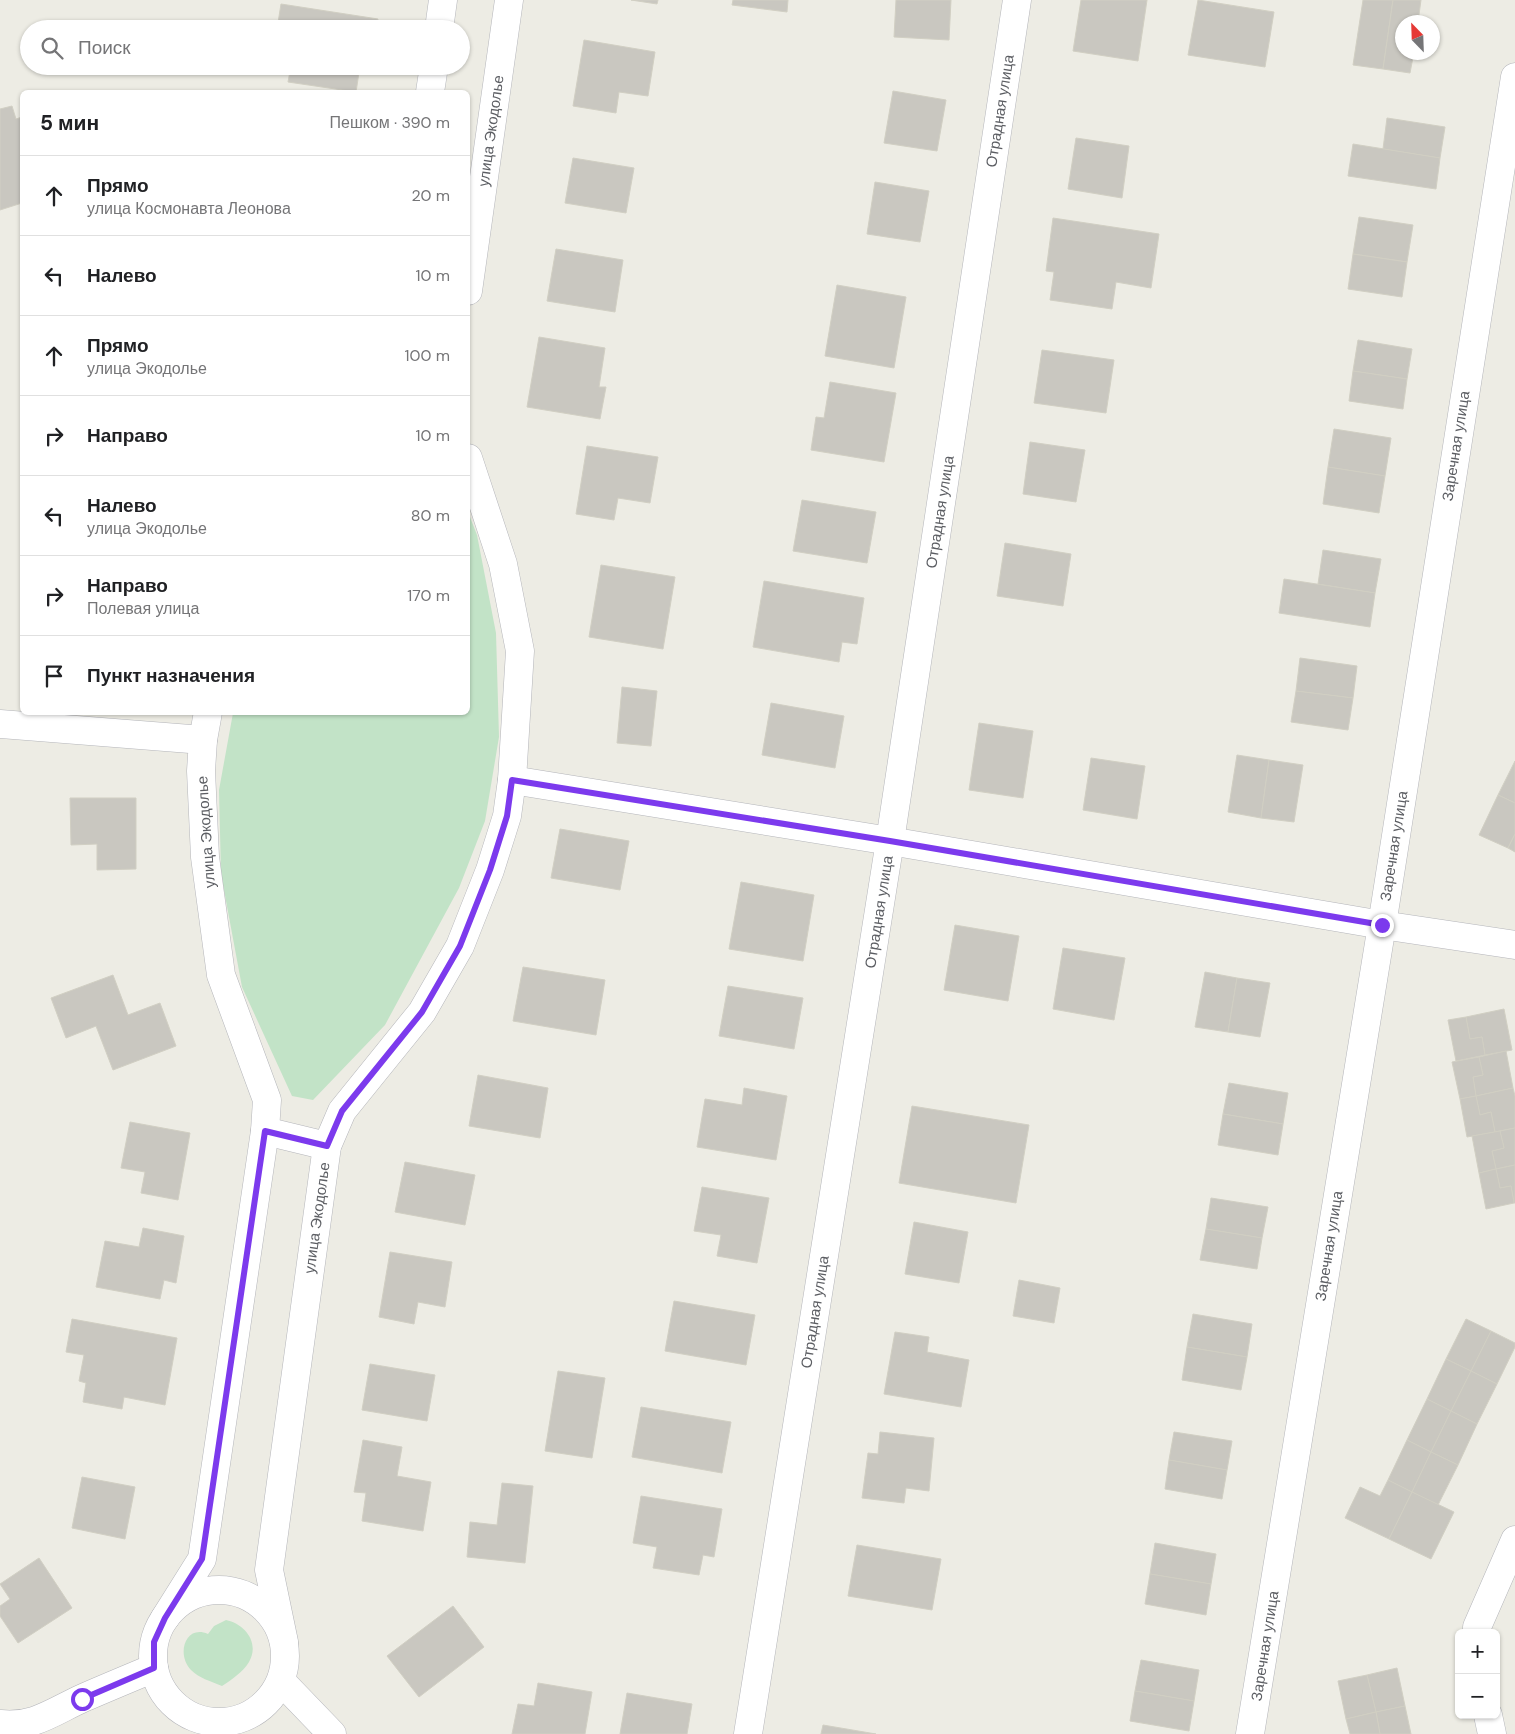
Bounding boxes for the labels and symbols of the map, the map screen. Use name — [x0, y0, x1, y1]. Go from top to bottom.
north arrow — [1395, 15, 1440, 60]
street label: Отрадная улица — [981, 53, 1019, 169]
street label: улица Экодолье — [473, 74, 509, 188]
street label: Заречная улица — [1437, 389, 1475, 503]
street label: Отрадная улица — [921, 454, 959, 570]
street label: улица Экодолье — [192, 775, 220, 889]
street label: Заречная улица — [1375, 789, 1413, 903]
street label: Отрадная улица — [860, 854, 898, 970]
route end — [1371, 914, 1394, 937]
street label: улица Экодолье — [299, 1161, 335, 1275]
street label: Заречная улица — [1310, 1189, 1348, 1303]
street label: Отрадная улица — [796, 1254, 834, 1370]
street label: Заречная улица — [1246, 1589, 1284, 1703]
route start — [71, 1688, 94, 1711]

